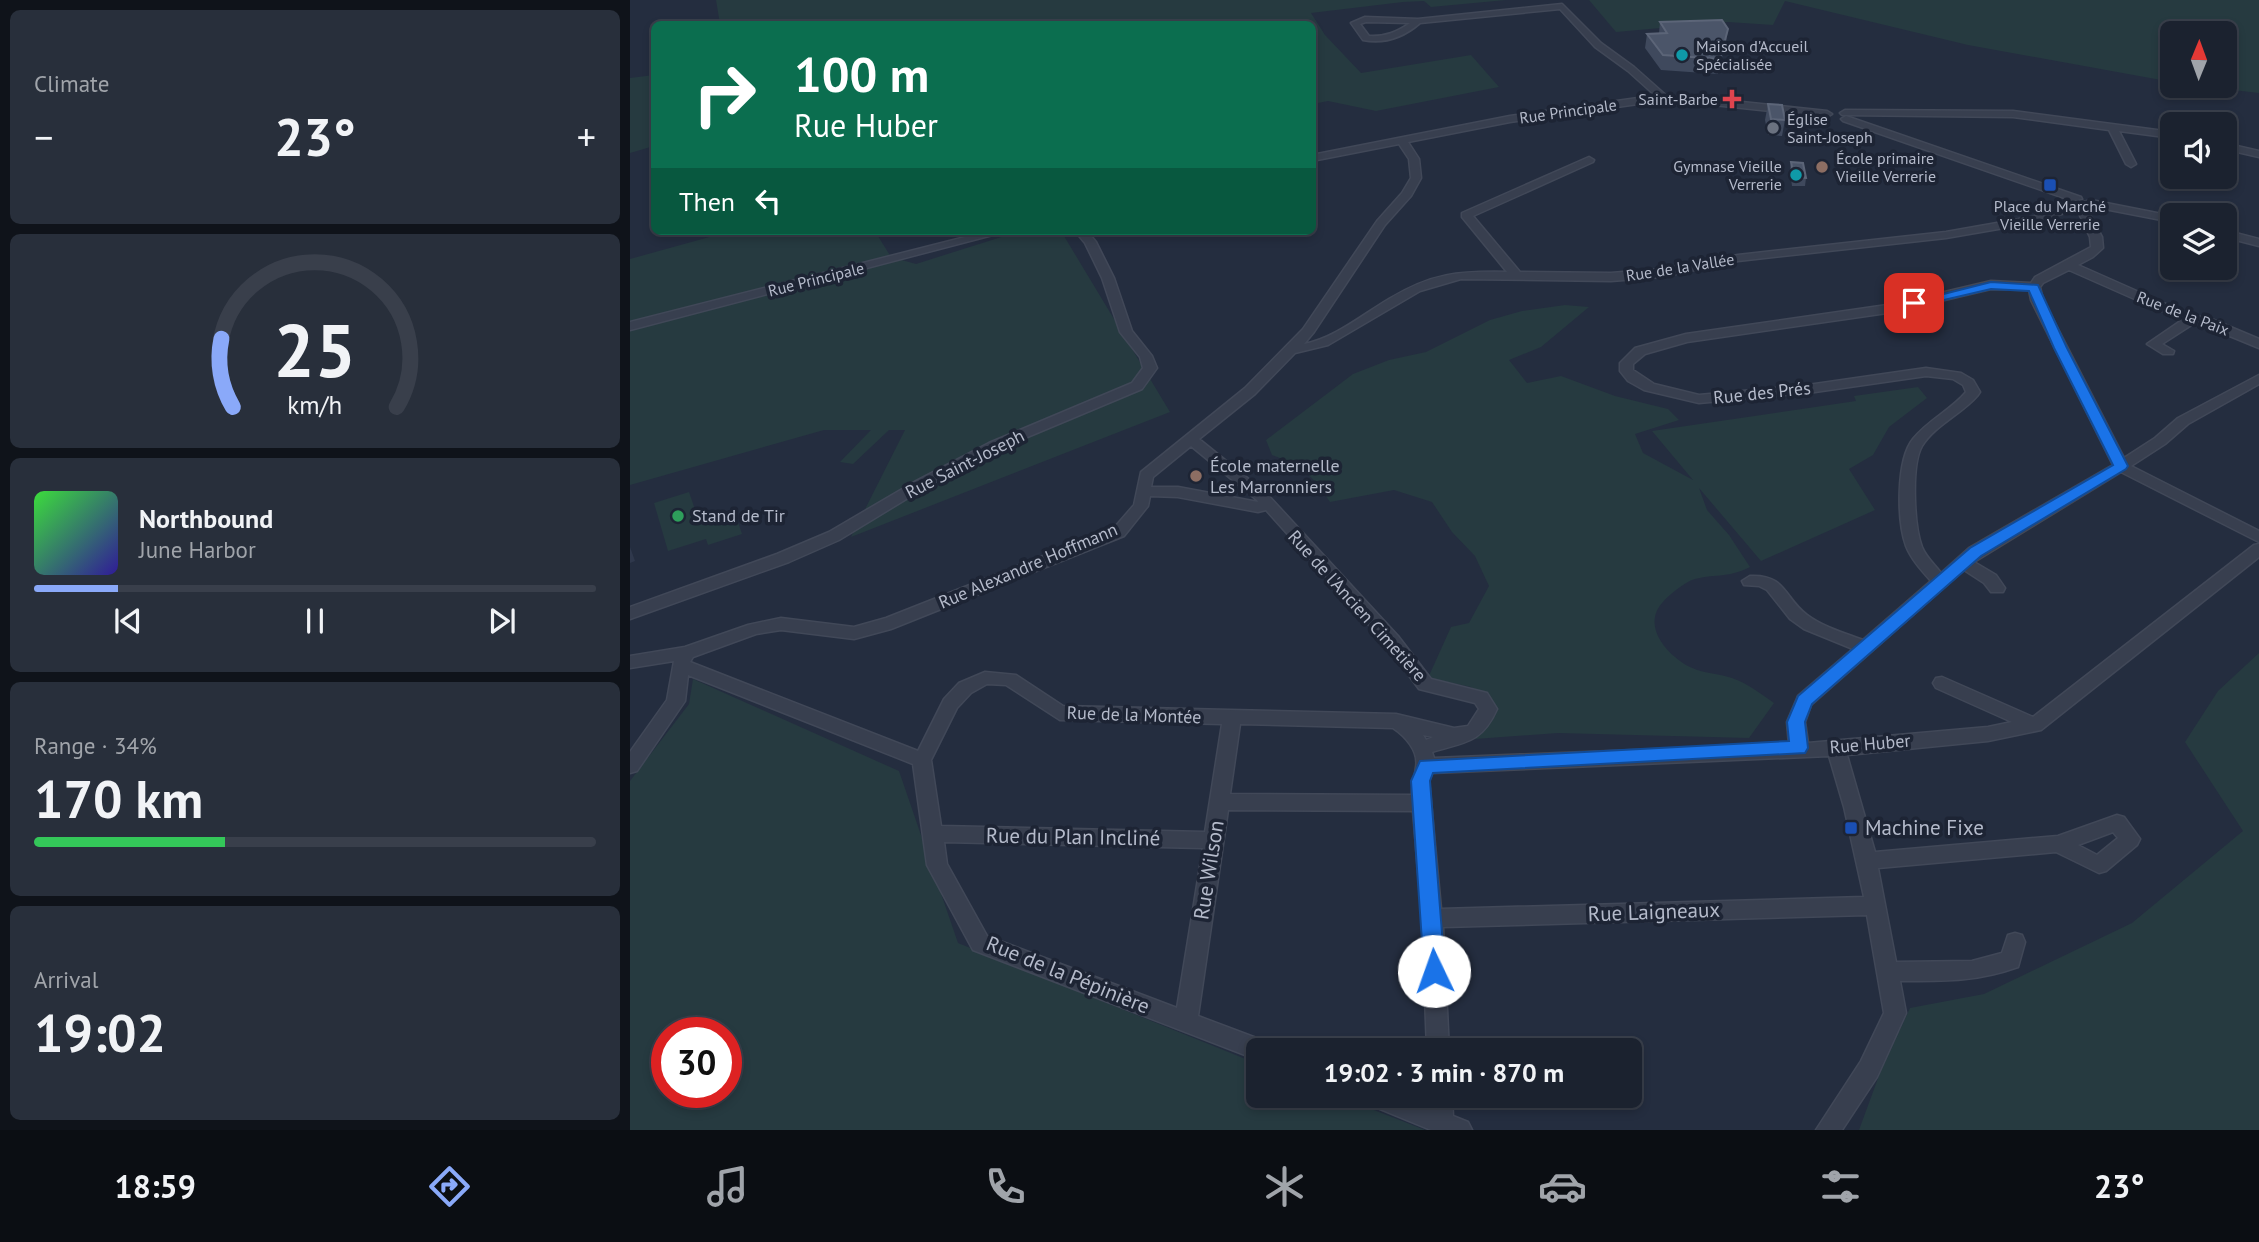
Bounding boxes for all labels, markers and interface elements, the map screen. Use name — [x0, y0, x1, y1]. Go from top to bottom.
north arrow — [2160, 21, 2236, 98]
map controls — [2160, 21, 2237, 280]
place label: Maison d'Accueil Spécialisée — [1696, 36, 1809, 74]
text: 100 m — [794, 42, 929, 106]
marker: Maison d'Accueil Spécialisée — [1674, 47, 1690, 63]
icon: right — [679, 49, 770, 140]
text: Climate — [34, 69, 109, 98]
place label: Saint-Barbe — [1638, 89, 1718, 109]
marker: Saint-Barbe — [1724, 91, 1740, 107]
street label: Rue Principale — [1518, 94, 1618, 128]
text: 23° — [274, 103, 356, 170]
text: Rue Huber — [794, 104, 938, 146]
place label: Église Saint-Joseph — [1787, 109, 1873, 147]
text: − — [34, 112, 53, 161]
text: + — [577, 112, 596, 161]
button: sound — [2160, 112, 2237, 189]
marker: Église Saint-Joseph — [1765, 120, 1781, 136]
place label: École primaire Vieille Verrerie — [1835, 148, 1936, 186]
place label: Gymnase Vieille Verrerie — [1673, 156, 1782, 194]
marker: École primaire Vieille Verrerie — [1814, 159, 1830, 175]
marker: Gymnase Vieille Verrerie — [1788, 167, 1804, 183]
marker: Place du Marché Vieille Verrerie — [2042, 177, 2058, 193]
icon: left — [749, 182, 787, 220]
text: Then — [679, 185, 735, 218]
place label: Place du Marché Vieille Verrerie — [1994, 196, 2106, 234]
button: layers — [2160, 203, 2237, 280]
street label: Rue de la Vallée — [1624, 249, 1736, 285]
street label: Rue Principale — [766, 257, 866, 301]
pin — [1884, 273, 1944, 333]
icon: arrive — [1895, 284, 1933, 322]
street label: Rue de la Paix — [2134, 286, 2232, 340]
text: 25 — [274, 303, 356, 397]
street label: Rue des Prés — [1712, 376, 1812, 409]
text: km/h — [288, 389, 342, 421]
street label: Rue Saint-Joseph — [901, 424, 1028, 503]
place label: École maternelle Les Marronniers — [1210, 454, 1340, 498]
marker: École maternelle Les Marronniers — [1188, 468, 1204, 484]
text: Northbound — [139, 502, 273, 535]
place label: Stand de Tir — [692, 504, 785, 527]
marker: Stand de Tir — [670, 508, 686, 524]
street label: Rue Alexandre Hoffmann — [935, 517, 1121, 614]
street label: Rue de l'Ancien Cimetière — [1283, 525, 1432, 686]
text: June Harbor — [139, 535, 256, 564]
icon: previous — [109, 602, 147, 640]
icon: pause — [296, 602, 334, 640]
icon: next — [483, 602, 521, 640]
street label: Rue de la Montée — [1066, 701, 1202, 728]
street label: Rue Huber — [1829, 729, 1911, 758]
text: Range · 34% — [34, 731, 157, 760]
text: 170 km — [34, 765, 203, 832]
place label: Machine Fixe — [1865, 814, 1984, 841]
street label: Rue Wilson — [1187, 818, 1230, 922]
marker: Machine Fixe — [1843, 820, 1859, 836]
street label: Rue du Plan Incliné — [986, 821, 1160, 852]
street label: Rue Laigneaux — [1587, 896, 1721, 927]
street label: Rue de la Pépinière — [983, 929, 1154, 1020]
position arrow — [1397, 934, 1471, 1008]
text: Arrival — [34, 965, 98, 994]
text: 19:02 — [34, 999, 166, 1066]
speed limit sign: 30 — [651, 1017, 742, 1108]
text: 19:02 · 3 min · 870 m — [1324, 1056, 1564, 1089]
icon: directions — [425, 1162, 474, 1211]
icon: music — [703, 1162, 752, 1211]
icon: phone — [981, 1162, 1030, 1211]
icon: climate — [1260, 1162, 1309, 1211]
icon: car — [1538, 1162, 1587, 1211]
icon: filters — [1816, 1162, 1865, 1211]
text: 18:59 — [115, 1165, 196, 1207]
text: 23° — [2094, 1165, 2144, 1207]

